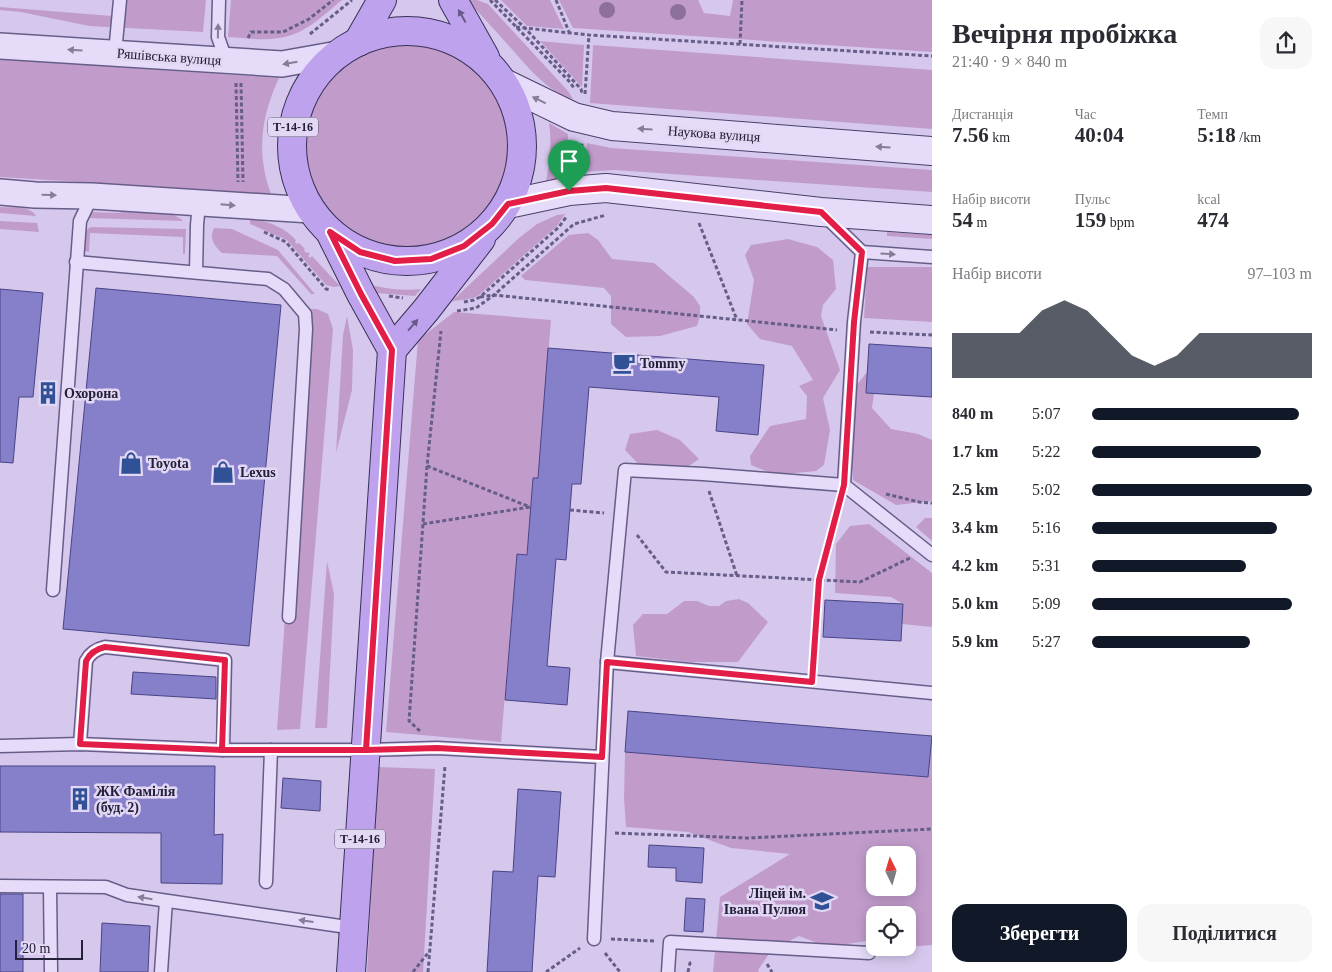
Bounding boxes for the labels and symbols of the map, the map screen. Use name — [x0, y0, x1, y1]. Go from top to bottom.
one-way arrow — [457, 10, 466, 23]
one-way arrow — [214, 23, 222, 39]
one-way arrow — [67, 46, 83, 54]
street label: Ряшівська вулиця — [116, 46, 222, 68]
one-way arrow — [281, 59, 297, 67]
one-way arrow — [532, 96, 546, 104]
road number: Т-14-16 — [268, 118, 318, 136]
street label: Наукова вулиця — [667, 123, 761, 145]
one-way arrow — [636, 124, 652, 132]
pin — [548, 140, 590, 191]
one-way arrow — [875, 143, 891, 151]
one-way arrow — [41, 191, 57, 199]
one-way arrow — [221, 202, 237, 210]
one-way arrow — [880, 250, 896, 258]
one-way arrow — [408, 319, 419, 332]
cafe icon: Tommy — [611, 350, 637, 376]
place label: Tommy — [640, 356, 685, 371]
building icon: Охорона — [35, 380, 61, 406]
place label: Охорона — [64, 386, 118, 401]
shop icon: Toyota — [118, 450, 144, 476]
place label: Toyota — [148, 456, 189, 471]
shop icon: Lexus — [210, 459, 236, 485]
place label: Lexus — [240, 465, 276, 480]
place label: ЖК Фамілія (буд. 2) — [96, 784, 176, 816]
building icon: ЖК Фамілія (буд. 2) — [67, 786, 93, 812]
road number: Т-14-16 — [335, 830, 385, 849]
north arrow — [866, 846, 916, 896]
place label: Ліцей ім. Івана Пулюя — [724, 886, 806, 917]
school or university icon: Ліцей ім. Івана Пулюя — [809, 888, 835, 914]
one-way arrow — [137, 894, 153, 902]
one-way arrow — [298, 917, 314, 925]
scale bar — [15, 937, 82, 960]

